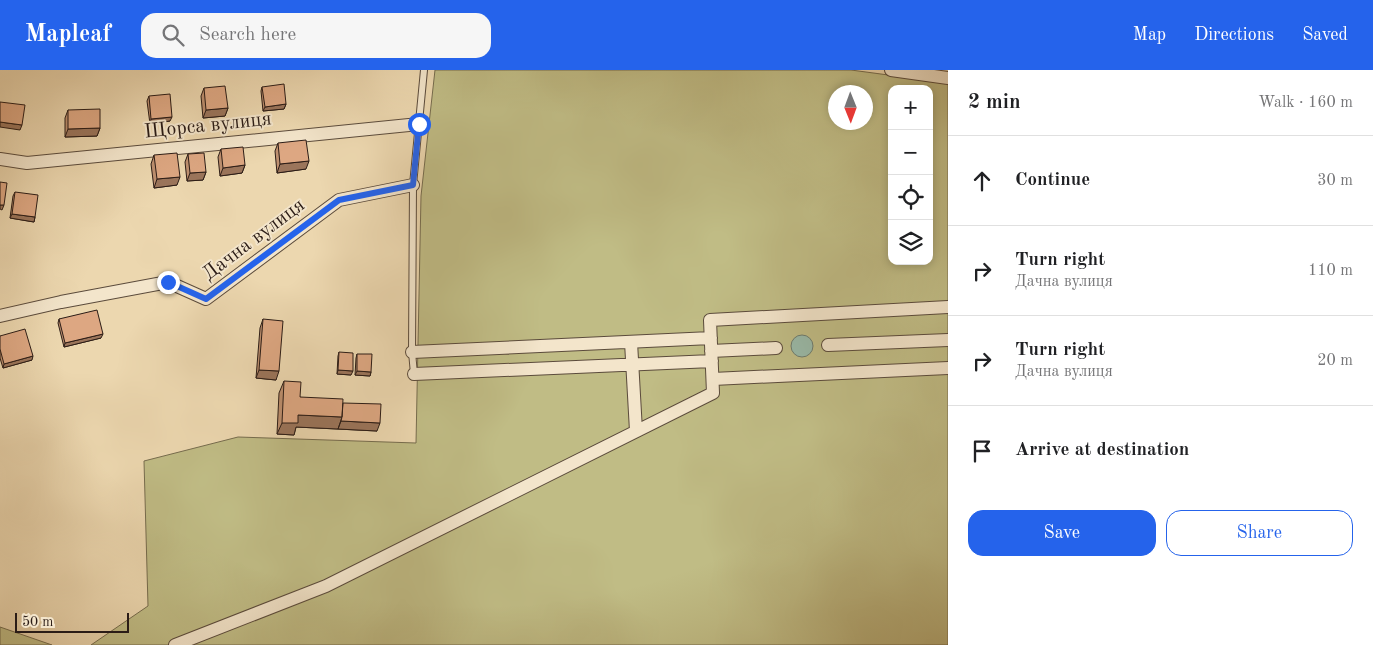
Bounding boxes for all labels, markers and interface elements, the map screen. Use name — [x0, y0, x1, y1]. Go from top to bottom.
search box — [141, 13, 491, 58]
icon: search — [159, 21, 187, 49]
text: Mapleaf — [25, 23, 111, 47]
text: Search here — [199, 26, 296, 45]
text: Map — [1133, 26, 1166, 44]
text: Directions — [1194, 26, 1274, 44]
text: Saved — [1302, 26, 1348, 44]
north arrow — [828, 85, 873, 130]
map controls — [888, 85, 933, 265]
button: + — [888, 85, 933, 130]
text: 2 min — [968, 92, 1021, 113]
text: Walk · 160 m — [1258, 95, 1353, 111]
street label: Щорса вулиця — [143, 109, 273, 143]
route start — [408, 113, 431, 136]
button: − — [888, 130, 933, 175]
icon: ahead — [968, 167, 996, 195]
text: Continue — [1015, 171, 1090, 190]
text: 30 m — [1317, 173, 1353, 189]
button: locate — [888, 175, 933, 220]
street label: Дачна вулиця — [199, 195, 309, 285]
button: layers — [888, 220, 933, 265]
text: Turn right — [1015, 251, 1105, 270]
icon: right — [968, 257, 996, 285]
text: 110 m — [1308, 263, 1353, 279]
route end — [157, 271, 180, 294]
text: Дачна вулиця — [1015, 274, 1113, 290]
text: Turn right — [1015, 341, 1105, 360]
icon: right — [968, 347, 996, 375]
text: 20 m — [1317, 353, 1353, 369]
text: Дачна вулиця — [1015, 364, 1113, 380]
icon: arrive — [968, 437, 996, 465]
text: Arrive at destination — [1015, 441, 1189, 460]
button: Save — [968, 510, 1156, 556]
button: Share — [1166, 510, 1353, 556]
scale bar — [15, 610, 129, 633]
text: 50 m — [22, 615, 53, 629]

